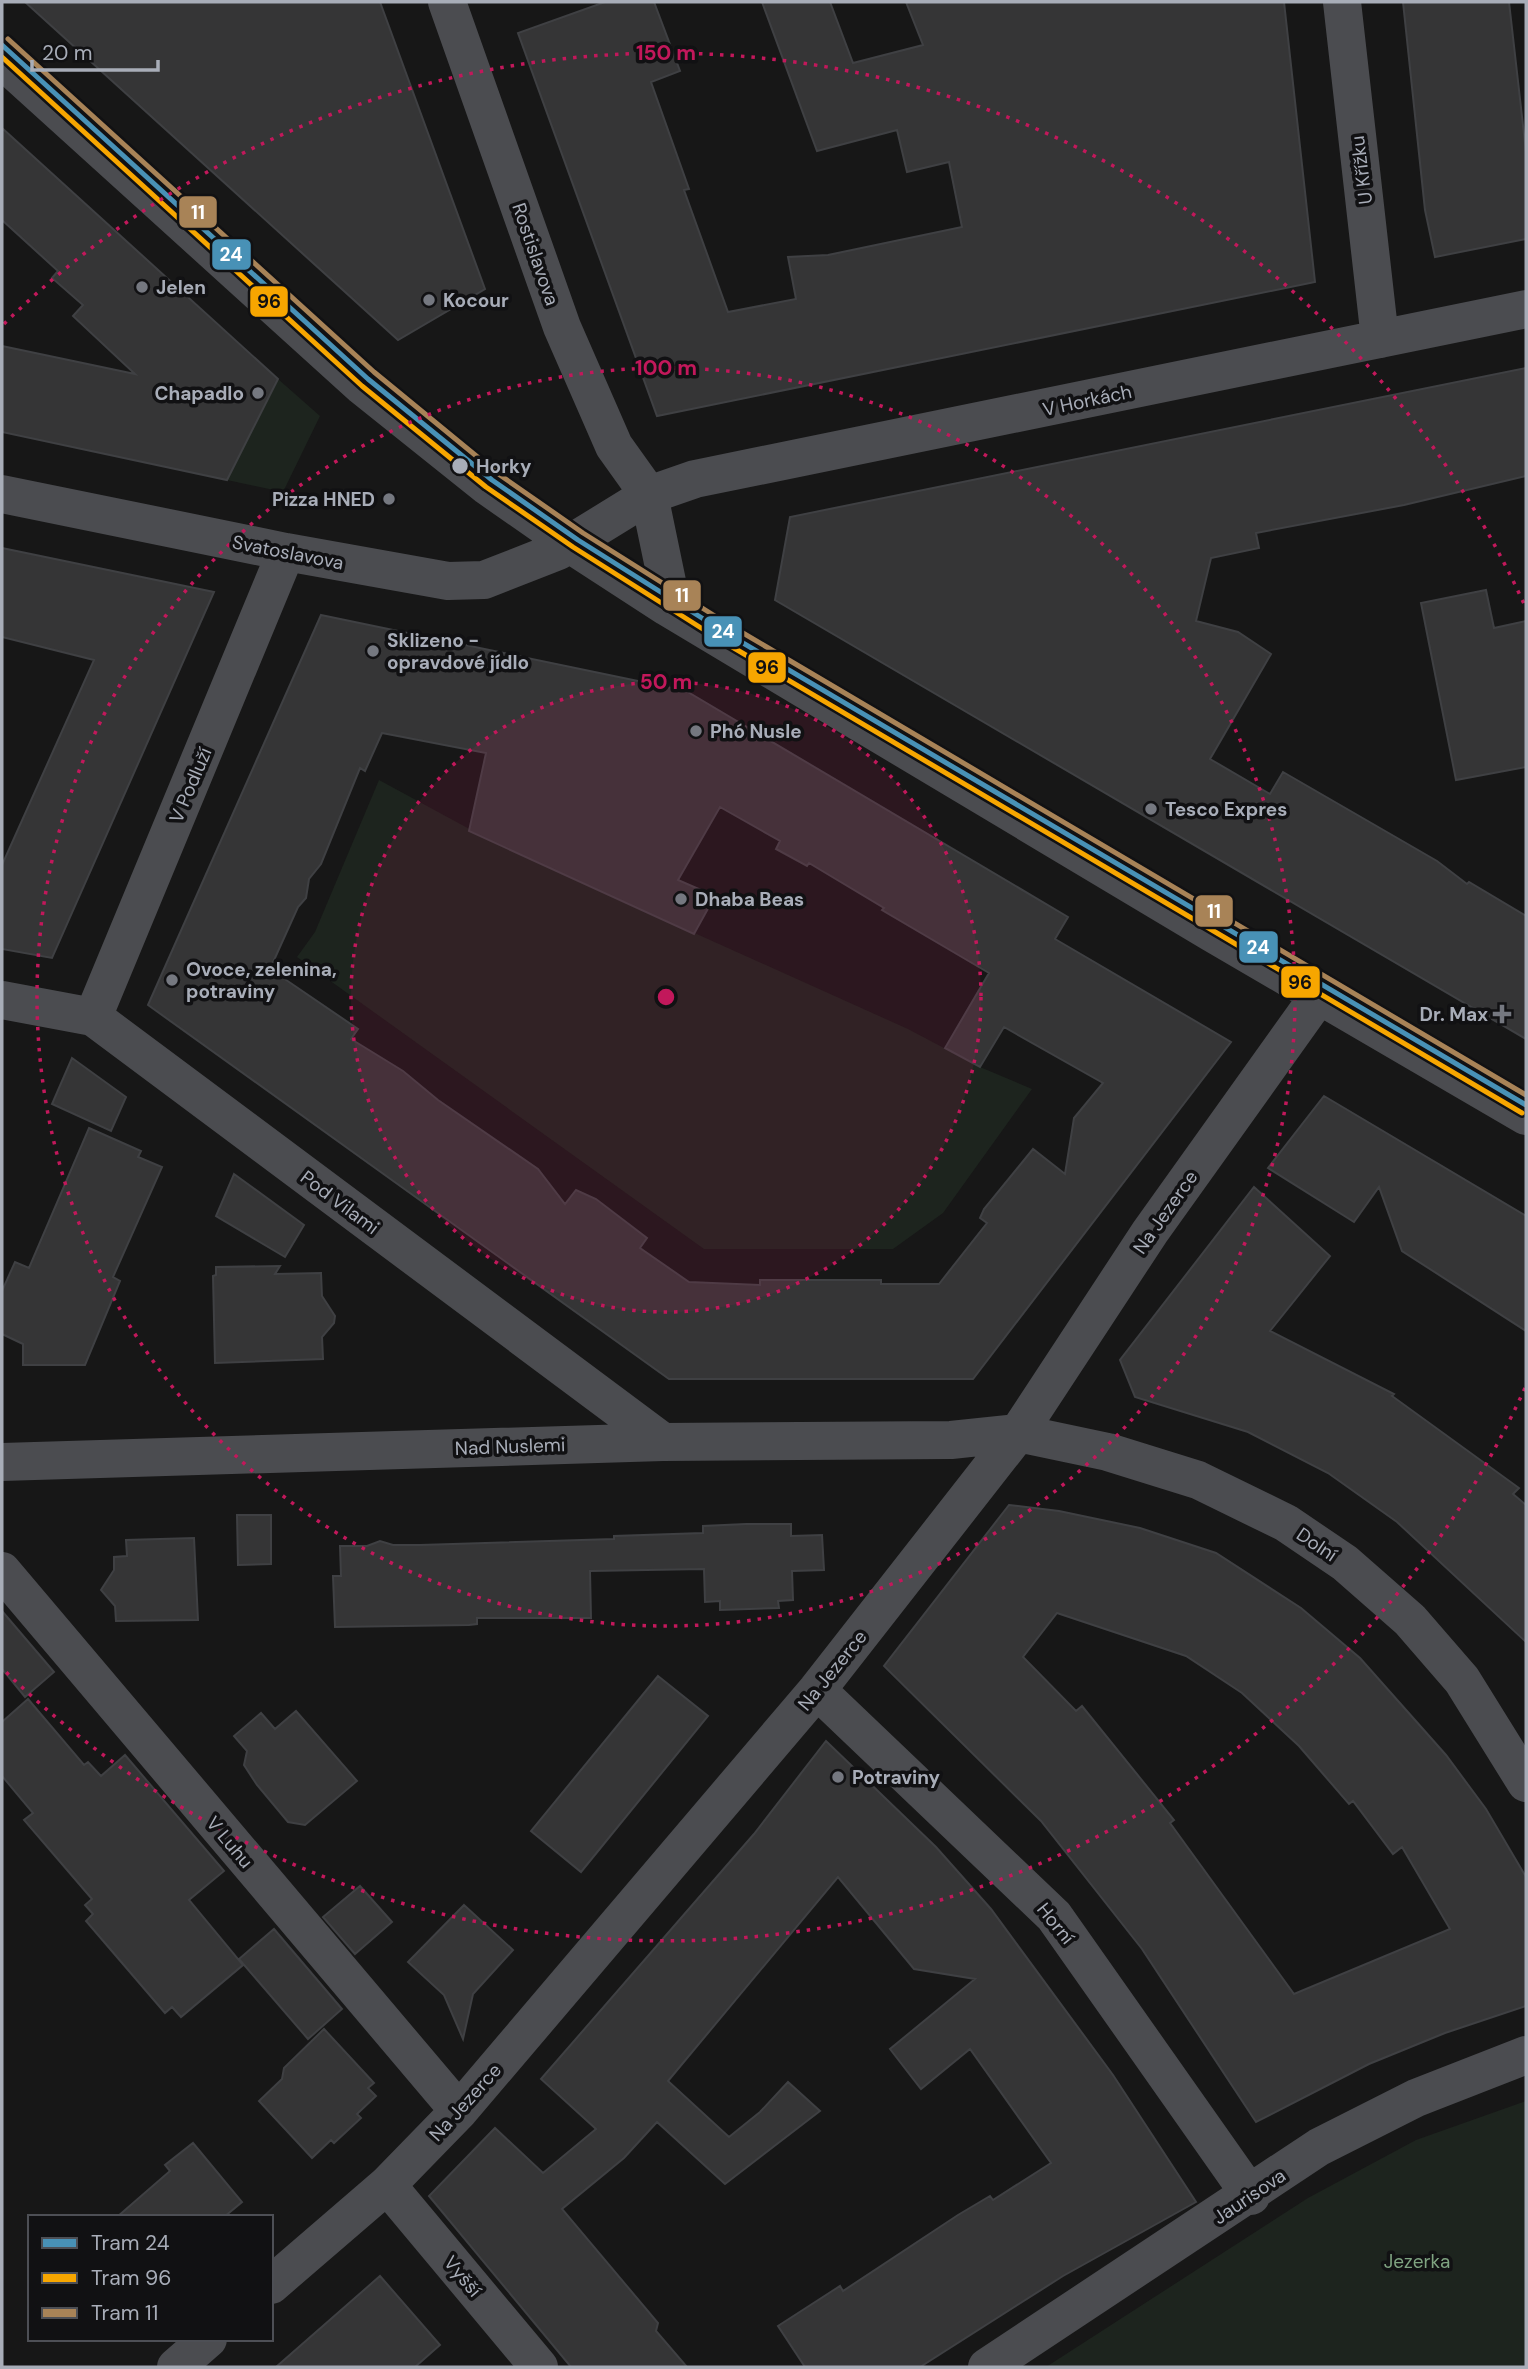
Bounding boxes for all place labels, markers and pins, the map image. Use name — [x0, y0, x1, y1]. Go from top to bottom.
place label: Jelen — [156, 275, 206, 300]
marker: Jelen — [134, 279, 150, 295]
place label: Kocour — [443, 288, 509, 313]
marker: Kocour — [421, 292, 437, 308]
place label: Chapadlo — [154, 381, 244, 406]
marker: Chapadlo — [250, 385, 266, 401]
place label: Horky — [476, 454, 532, 479]
marker: Horky — [450, 456, 470, 476]
place label: Pizza HNED — [272, 487, 375, 512]
marker: Pizza HNED — [381, 491, 397, 507]
place label: Sklizeno - opravdové jídlo — [387, 628, 529, 675]
marker: Sklizeno - opravdové jídlo — [365, 643, 381, 659]
place label: Phó Nusle — [710, 719, 802, 744]
marker: Phó Nusle — [688, 723, 704, 739]
place label: Tesco Expres — [1165, 797, 1287, 822]
marker: Tesco Expres — [1143, 801, 1159, 817]
place label: Dhaba Beas — [695, 887, 804, 912]
marker: Dhaba Beas — [673, 891, 689, 907]
place label: Ovoce, zelenina, potraviny — [186, 957, 337, 1004]
marker: Ovoce, zelenina, potraviny — [164, 972, 180, 988]
centre of rings — [654, 985, 678, 1009]
place label: Dr. Max — [1419, 1002, 1488, 1027]
marker: Dr. Max — [1494, 1006, 1510, 1022]
place label: Potraviny — [852, 1765, 941, 1790]
marker: Potraviny — [830, 1769, 846, 1785]

